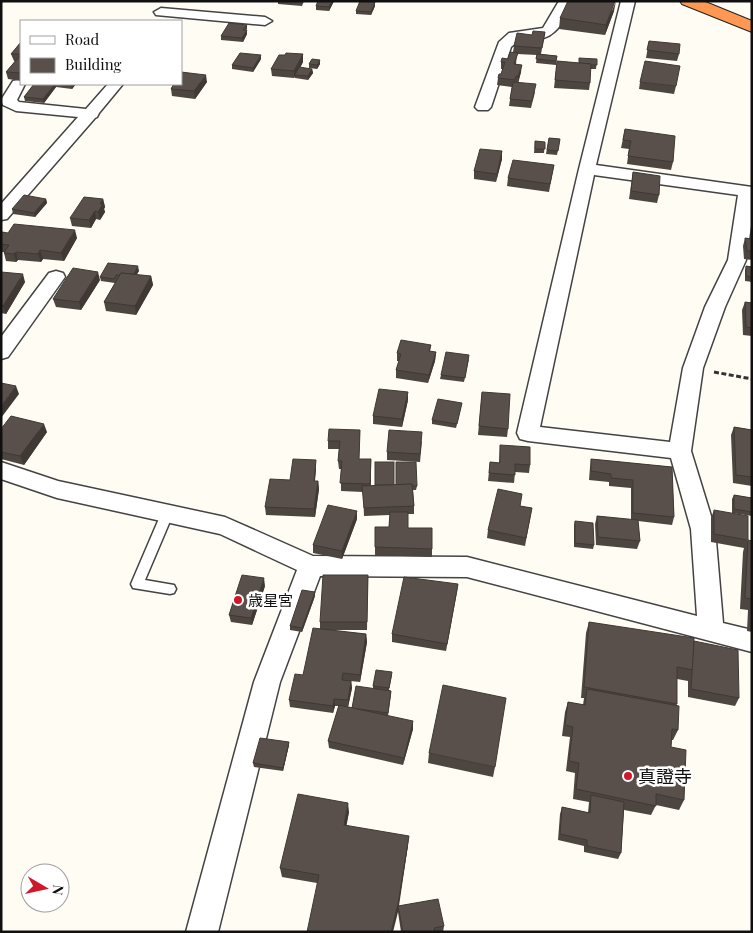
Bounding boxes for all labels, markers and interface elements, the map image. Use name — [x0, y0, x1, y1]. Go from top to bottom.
legend — [20, 20, 182, 85]
text: Road — [65, 29, 99, 49]
text: Building — [65, 54, 122, 74]
place label: 歳星宮 — [248, 590, 293, 610]
marker: 歳星宮 — [232, 594, 244, 606]
place label: 真證寺 — [638, 764, 692, 788]
marker: 真證寺 — [622, 770, 634, 782]
north arrow — [20, 863, 70, 913]
text: N — [48, 884, 69, 897]

